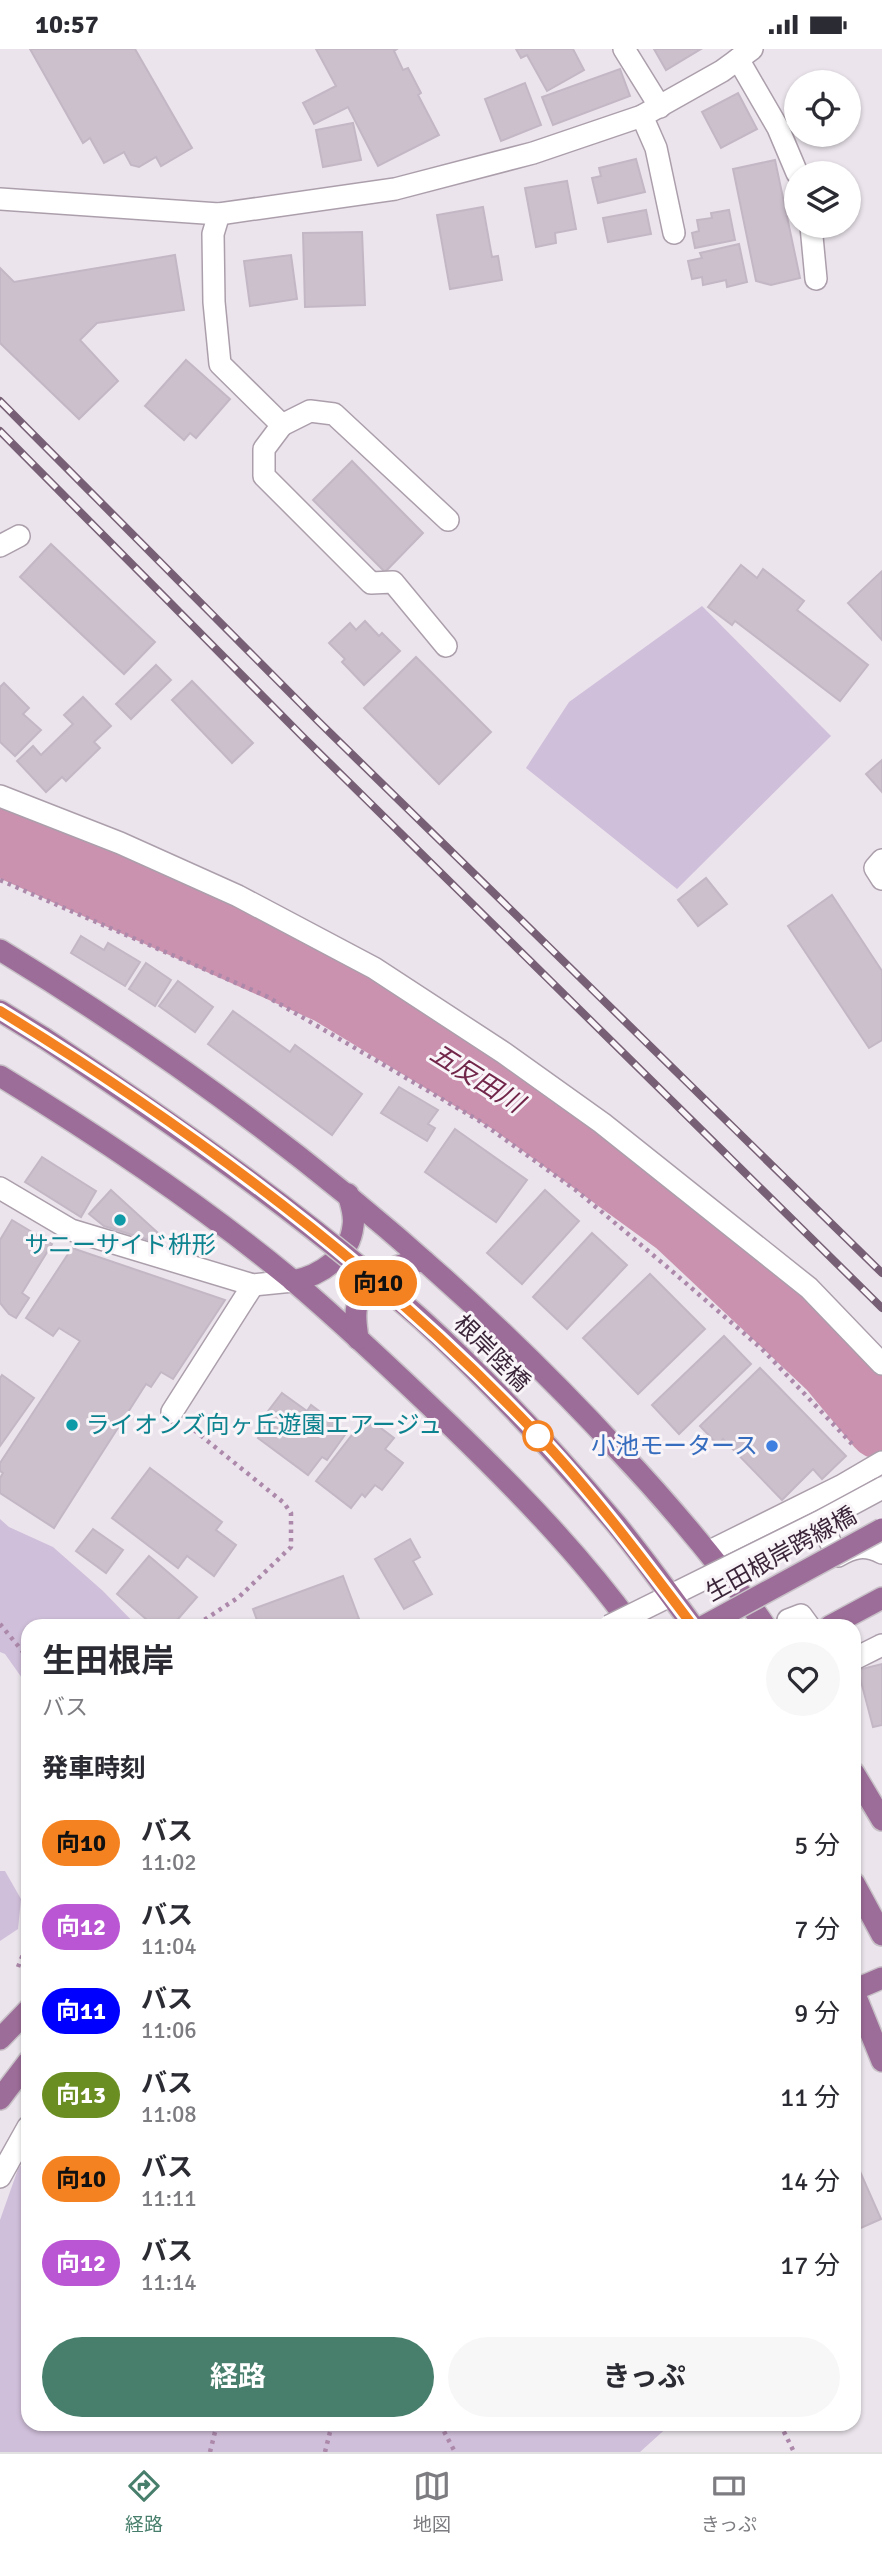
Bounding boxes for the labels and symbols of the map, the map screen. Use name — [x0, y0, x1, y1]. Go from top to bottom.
water label: 五反田川 — [424, 1038, 532, 1122]
marker: サニーサイド枡形 — [112, 1212, 128, 1228]
place label: サニーサイド枡形 — [24, 1230, 216, 1260]
line badge: 向10 — [338, 1260, 418, 1306]
street label: 根岸陸橋 — [447, 1308, 537, 1398]
place label: ライオンズ向ヶ丘遊園エアージュ — [86, 1410, 442, 1440]
marker: ライオンズ向ヶ丘遊園エアージュ — [64, 1417, 80, 1433]
unlabelled marker — [523, 1421, 553, 1451]
place label: 小池モータース — [591, 1431, 758, 1461]
marker: 小池モータース — [764, 1438, 780, 1454]
street label: 生田根岸跨線橋 — [700, 1500, 862, 1608]

